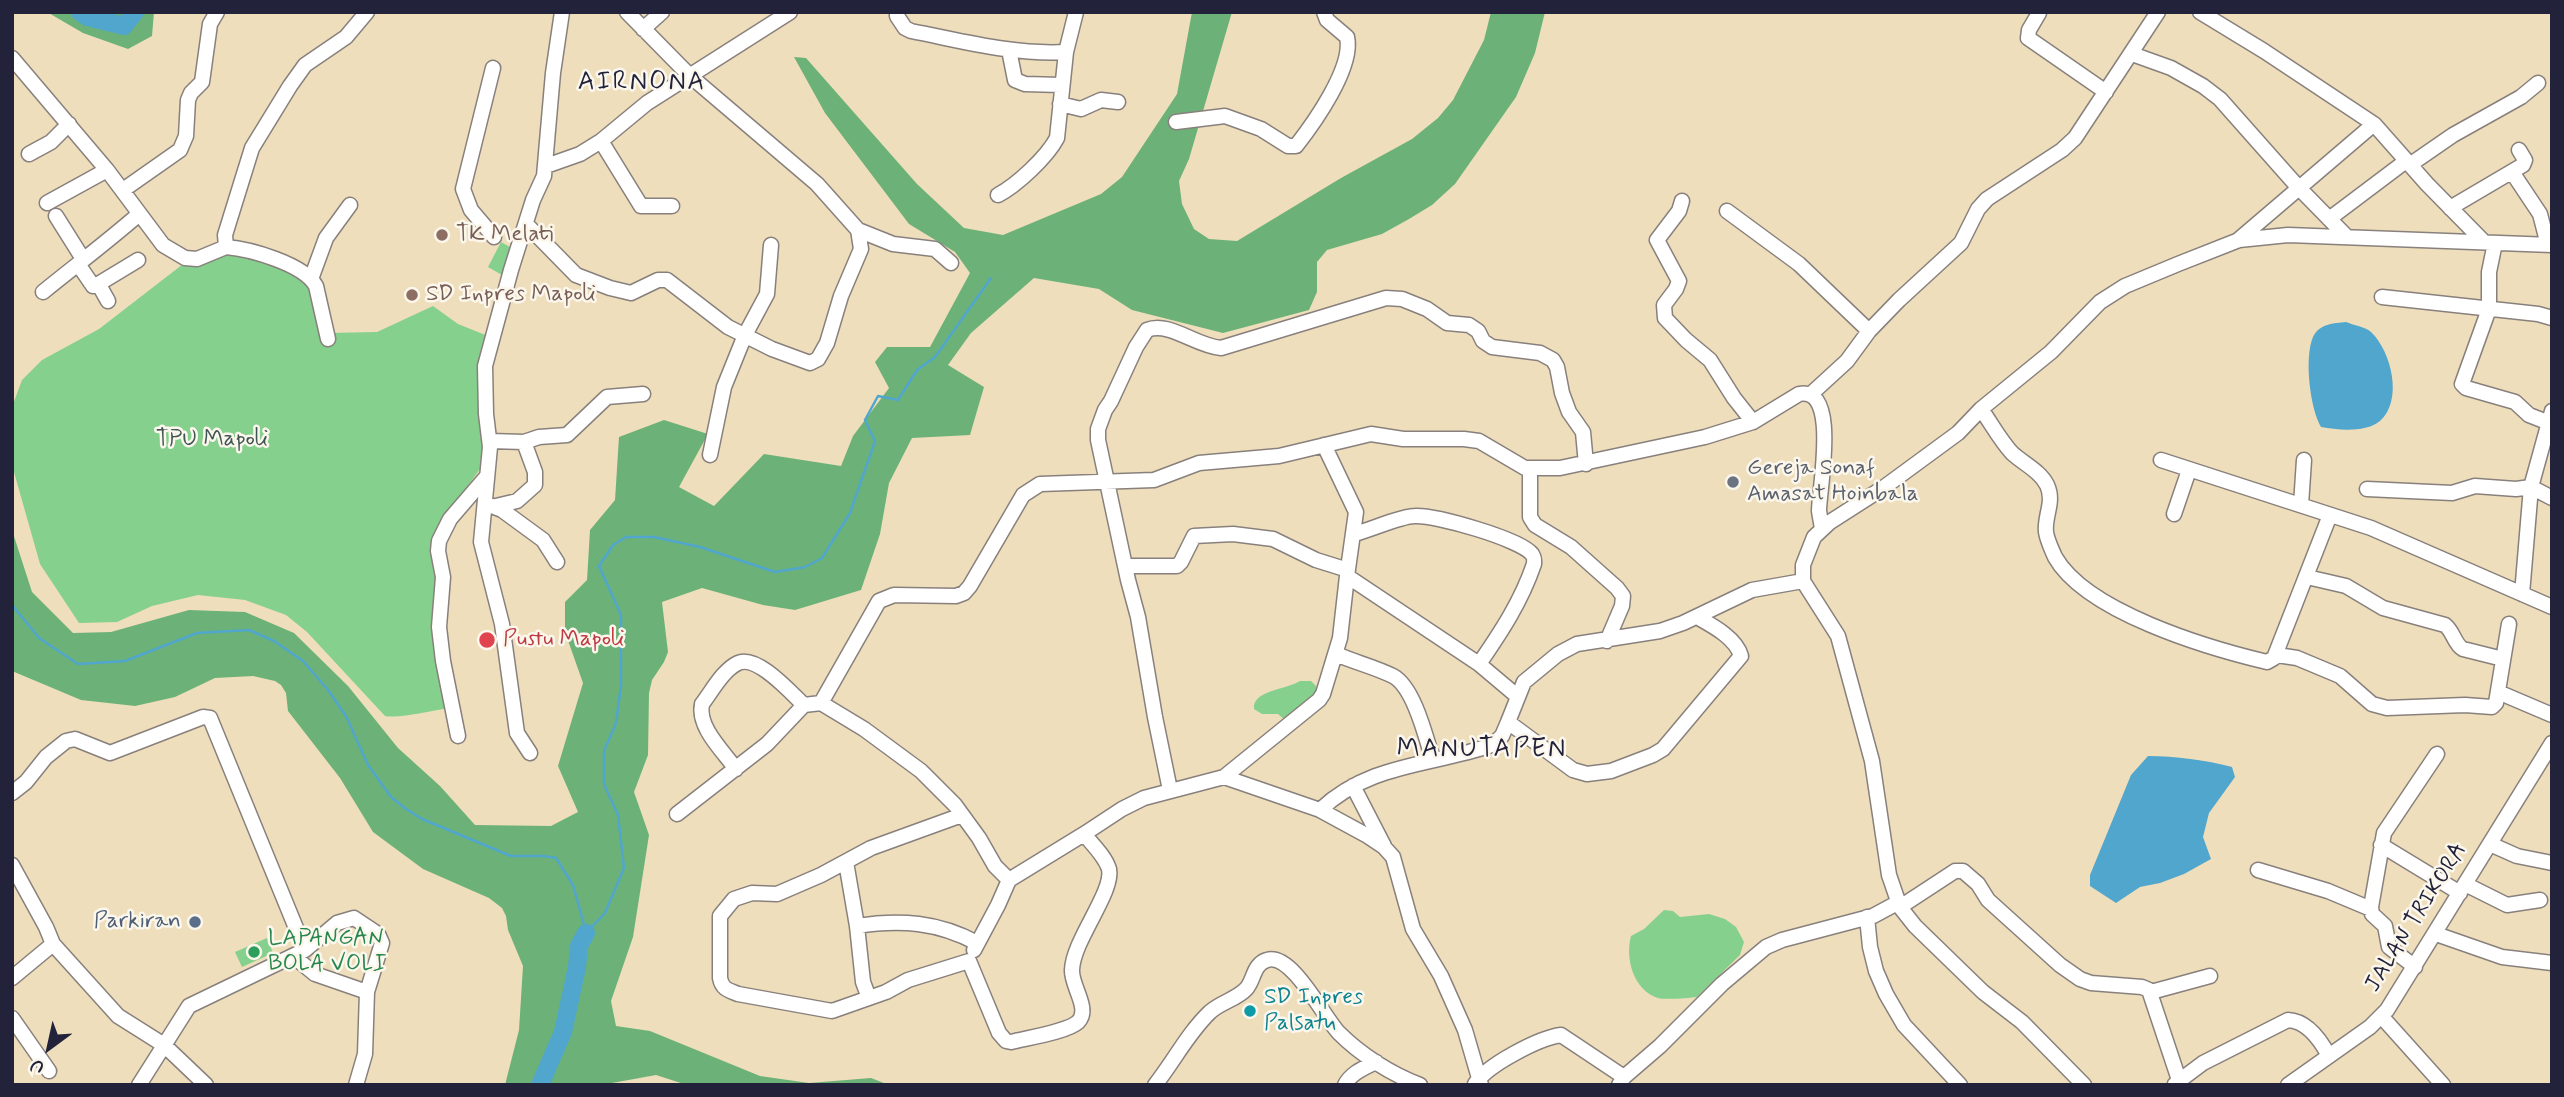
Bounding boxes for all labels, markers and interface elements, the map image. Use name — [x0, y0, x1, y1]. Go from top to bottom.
district label: AIRNONA — [579, 68, 705, 100]
place label: TK Melati — [456, 221, 553, 249]
marker: TK Melati — [434, 227, 450, 243]
place label: SD Inpres Mapoli — [426, 281, 596, 309]
marker: SD Inpres Mapoli — [404, 287, 420, 303]
park label: TPU Mapoli — [156, 426, 268, 454]
place label: Gereja Sonaf Amasat Hoinbala — [1747, 455, 1919, 509]
marker: Gereja Sonaf Amasat Hoinbala — [1725, 474, 1741, 490]
place label: Pustu Mapoli — [503, 626, 624, 654]
marker: Pustu Mapoli — [477, 630, 497, 650]
district label: MANUTAPEN — [1396, 735, 1568, 767]
street label: JALAN TRIKORA — [2360, 838, 2474, 998]
place label: Parkiran — [94, 908, 181, 936]
marker: Parkiran — [187, 914, 203, 930]
place label: LAPANGAN BOLA VOLI — [268, 925, 386, 979]
marker: LAPANGAN BOLA VOLI — [246, 944, 262, 960]
place label: SD Inpres Palsatu — [1264, 984, 1363, 1038]
marker: SD Inpres Palsatu — [1242, 1003, 1258, 1019]
north arrow — [14, 1013, 84, 1083]
text: U — [25, 1052, 49, 1080]

